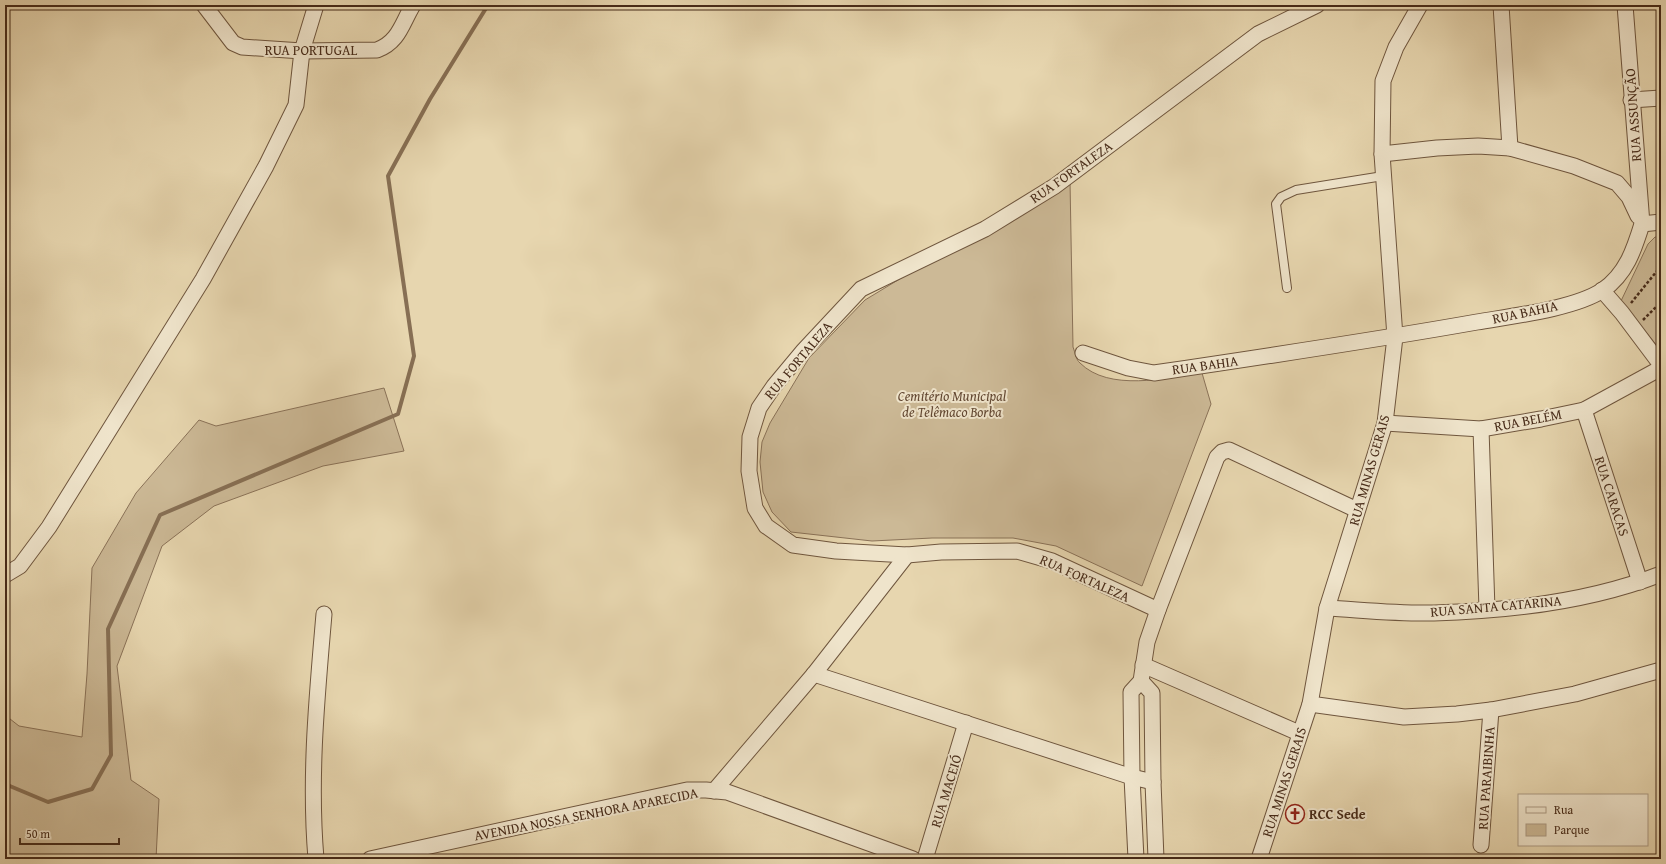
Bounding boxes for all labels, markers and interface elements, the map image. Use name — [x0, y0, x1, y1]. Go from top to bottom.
street label: RUA PORTUGAL — [265, 40, 357, 60]
street label: RUA ASSUNÇÃO — [1620, 68, 1646, 162]
street label: RUA FORTALEZA — [1026, 136, 1117, 208]
street label: RUA BAHIA — [1490, 295, 1560, 329]
street label: RUA FORTALEZA — [759, 316, 837, 403]
street label: RUA BAHIA — [1171, 350, 1240, 380]
park label: Cemitério Municipal de Telêmaco Borba — [898, 386, 1007, 422]
street label: RUA BELÉM — [1492, 404, 1564, 436]
street label: RUA MINAS GERAIS — [1344, 412, 1394, 528]
street label: RUA CARACAS — [1590, 454, 1634, 539]
street label: RUA FORTALEZA — [1037, 549, 1134, 607]
street label: RUA SANTA CATARINA — [1429, 590, 1563, 622]
street label: RUA MINAS GERAIS — [1257, 724, 1311, 840]
street label: RUA PARAIBINHA — [1472, 725, 1500, 830]
street label: RUA MACEIÓ — [925, 752, 967, 830]
street label: AVENIDA NOSSA SENHORA APARECIDA — [472, 782, 700, 846]
legend — [1518, 794, 1648, 846]
text: Rua — [1554, 801, 1573, 818]
church icon: RCC Sede — [1284, 803, 1306, 825]
place label: RCC Sede — [1309, 804, 1366, 824]
scale bar — [20, 820, 119, 846]
text: Parque — [1554, 821, 1590, 838]
text: 50 m — [26, 825, 50, 842]

